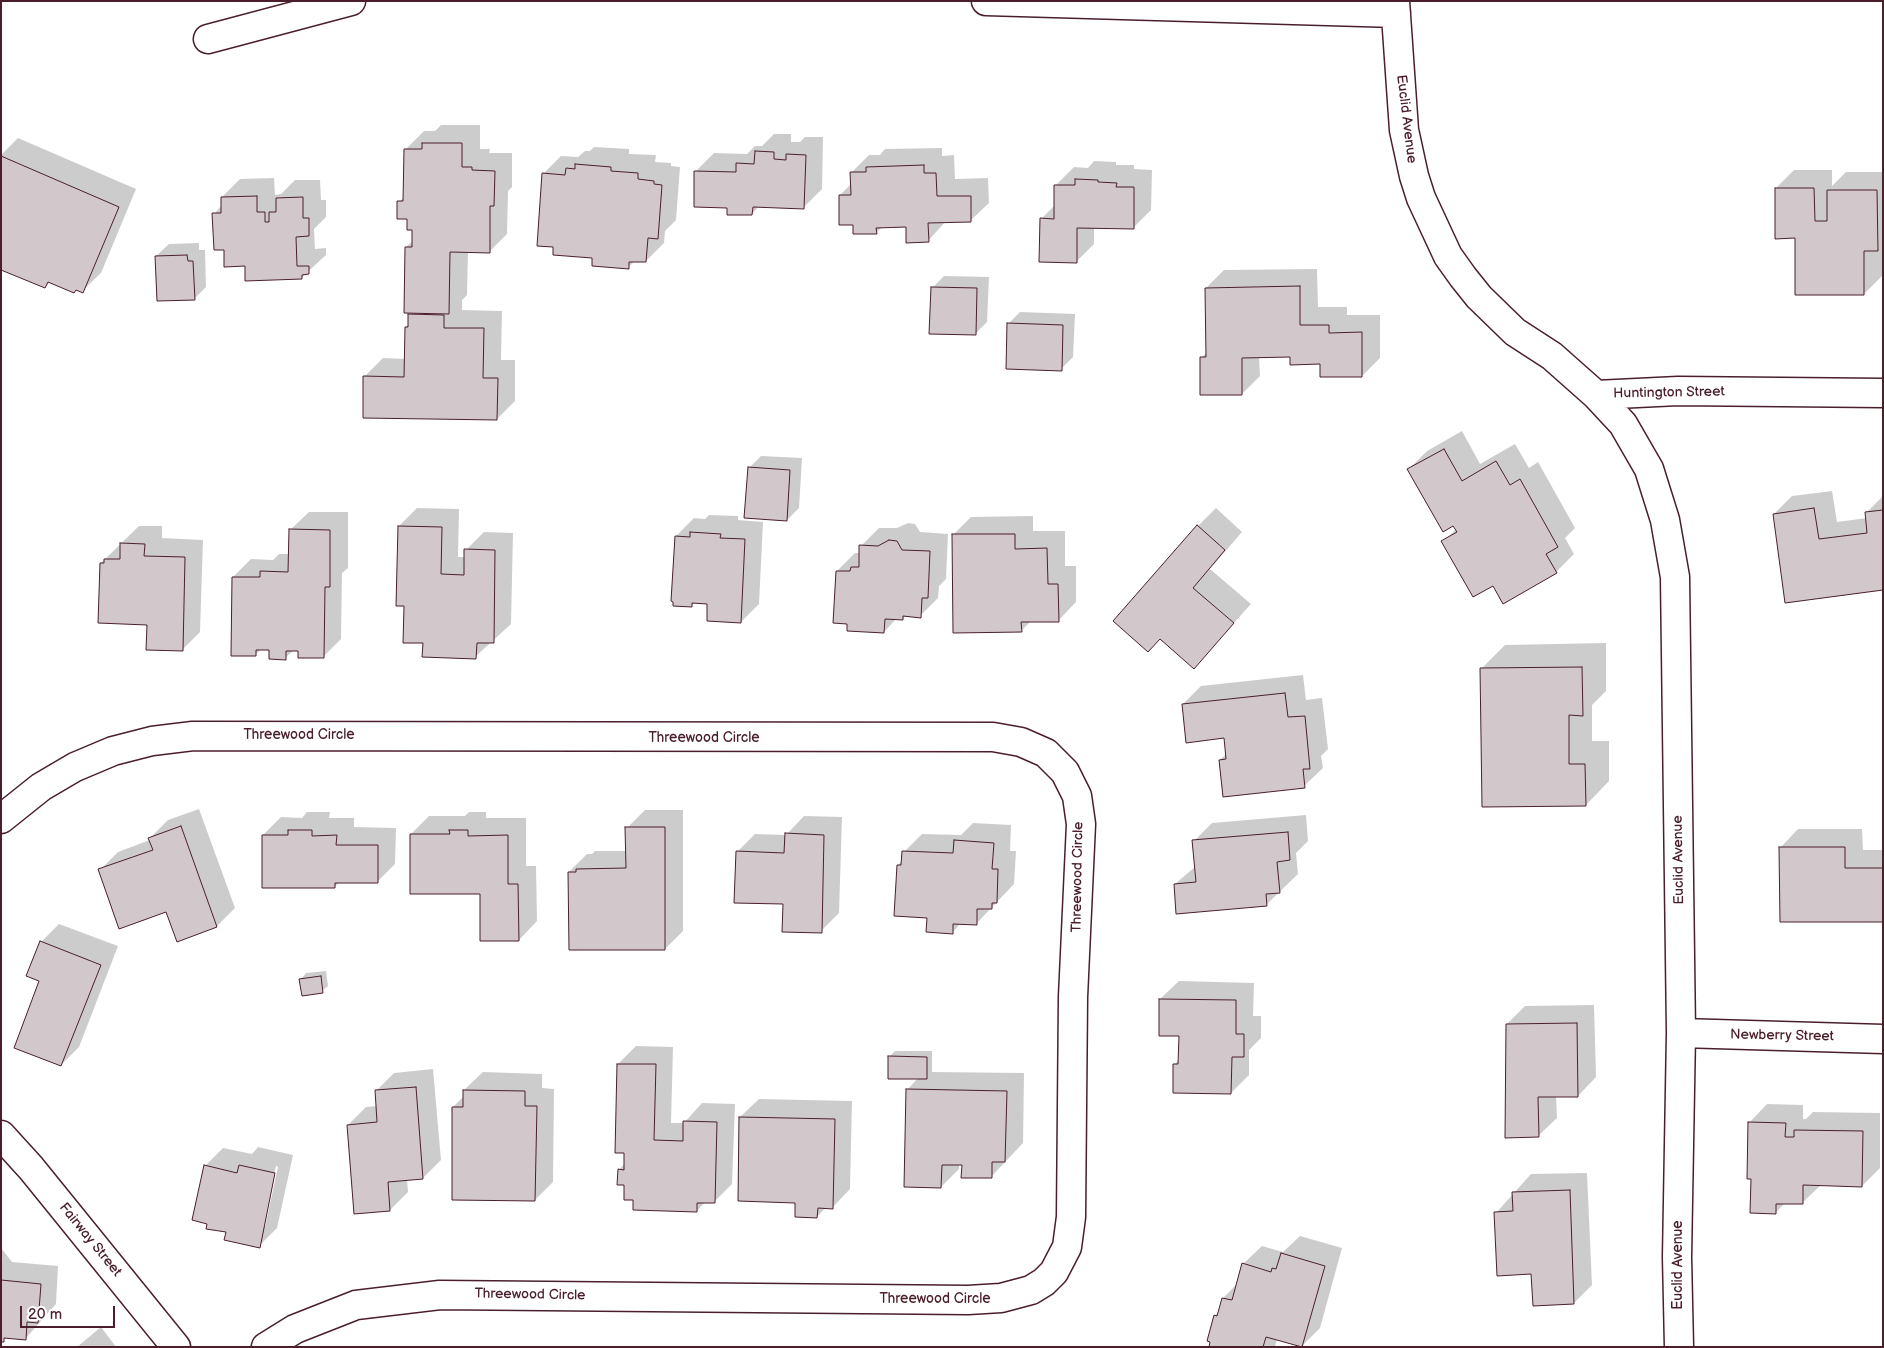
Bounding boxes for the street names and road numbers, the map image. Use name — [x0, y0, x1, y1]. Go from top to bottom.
street label: Euclid Avenue — [1392, 74, 1420, 164]
street label: Huntington Street — [1613, 384, 1725, 402]
street label: Threewood Circle — [244, 727, 354, 743]
street label: Threewood Circle — [649, 730, 759, 746]
street label: Euclid Avenue — [1670, 815, 1688, 905]
street label: Threewood Circle — [1069, 821, 1087, 933]
street label: Newberry Street — [1730, 1027, 1834, 1045]
street label: Fairway Street — [55, 1200, 125, 1280]
street label: Euclid Avenue — [1670, 1220, 1686, 1310]
street label: Threewood Circle — [474, 1286, 586, 1304]
street label: Threewood Circle — [880, 1291, 990, 1307]

